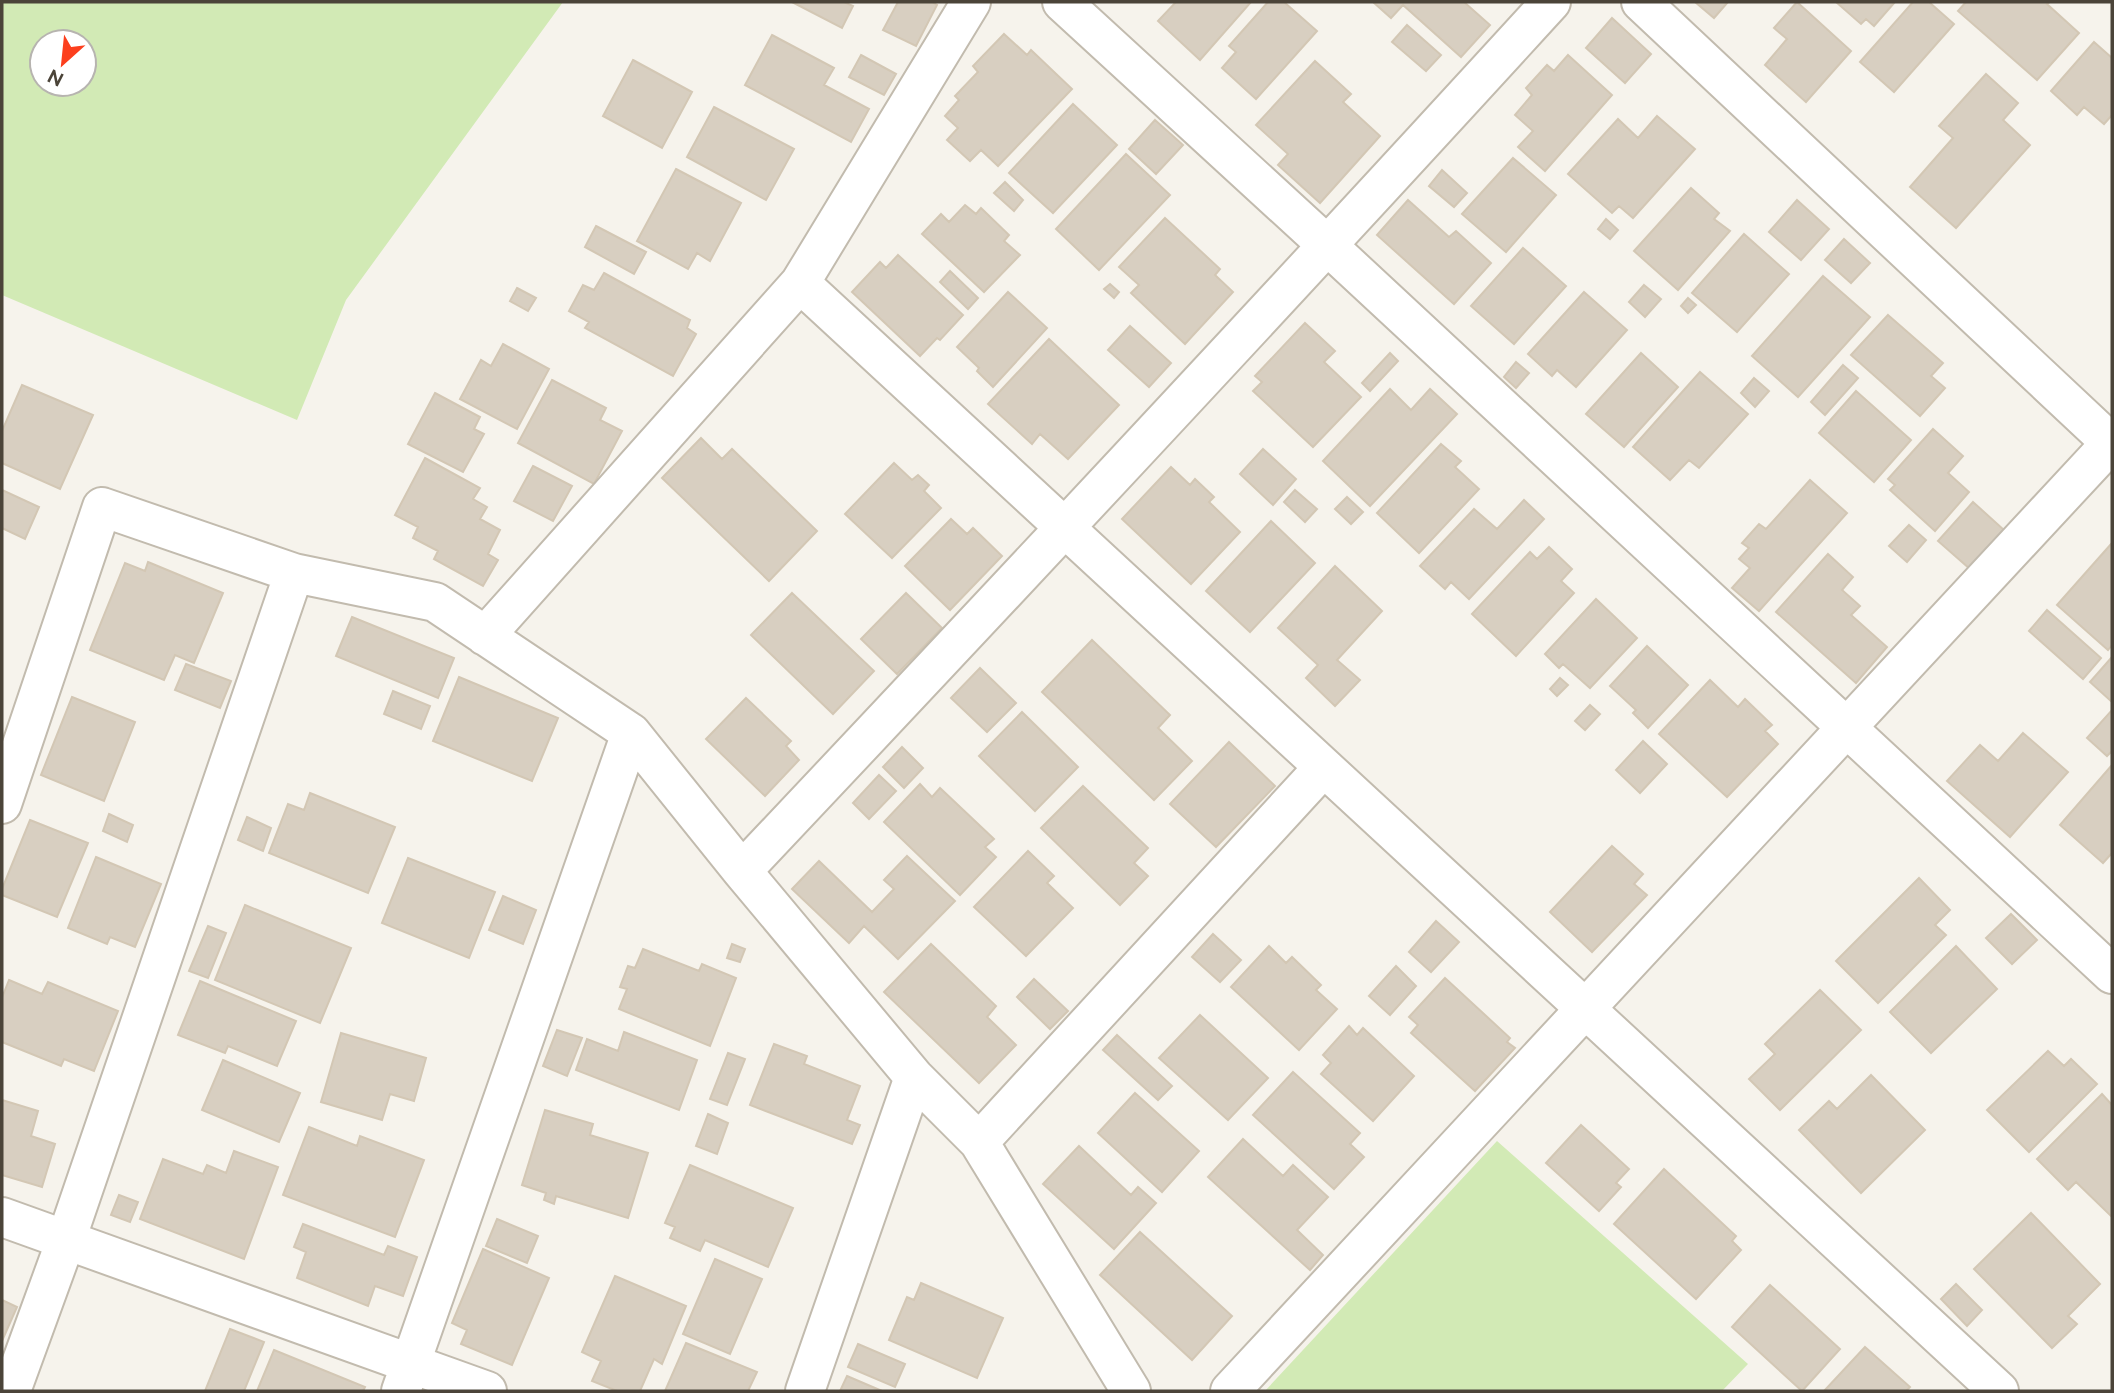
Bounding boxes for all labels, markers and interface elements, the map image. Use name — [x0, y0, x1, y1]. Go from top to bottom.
north arrow — [28, 28, 98, 98]
text: N — [44, 65, 67, 91]

